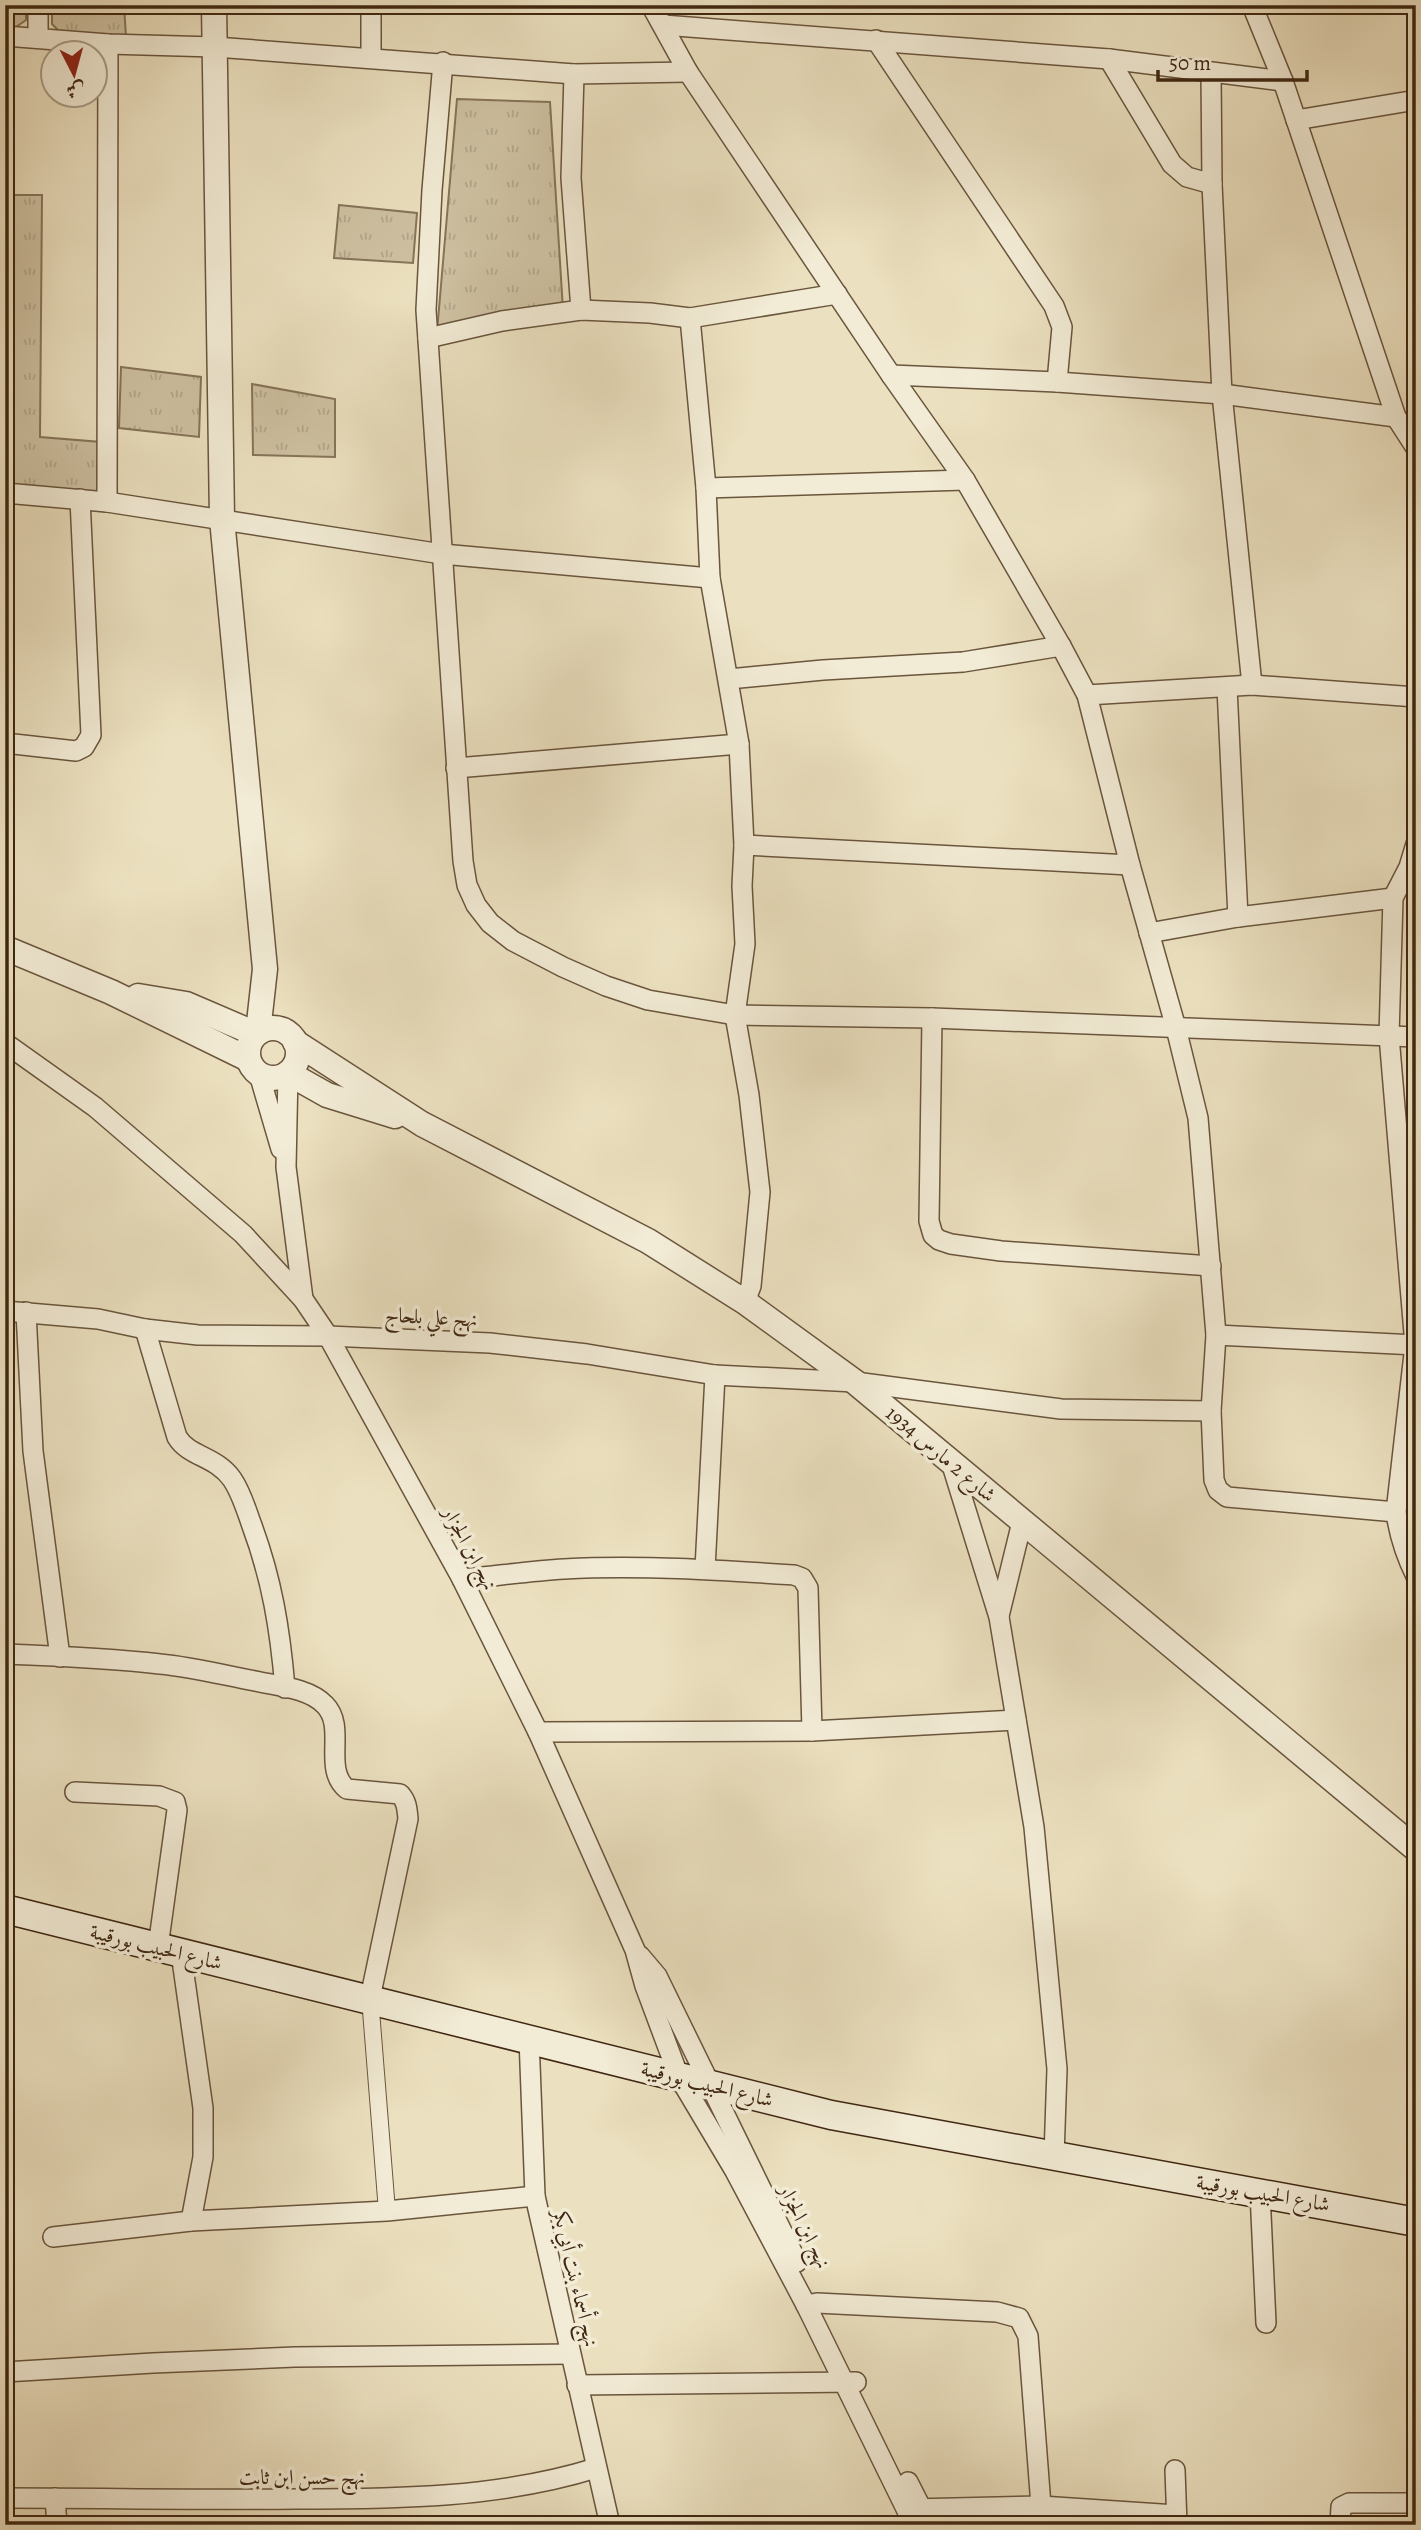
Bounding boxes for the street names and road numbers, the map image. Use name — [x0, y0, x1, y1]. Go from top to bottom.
street label: نهج علي بلحاج — [383, 1301, 478, 1339]
street label: شارع 2 مارس 1934 — [877, 1400, 1002, 1512]
street label: نهج ابن الجزار — [431, 1499, 504, 1597]
street label: شارع الحبيب بورقيبة — [86, 1917, 225, 1981]
street label: شارع الحبيب بورقيبة — [637, 2054, 776, 2118]
street label: شارع الحبيب بورقيبة — [1193, 2167, 1332, 2222]
street label: نهج ابن الجزار — [767, 2177, 838, 2275]
street label: نهج أسماء بنت أبي بكر — [541, 2204, 606, 2351]
street label: نهج حسن ابن ثابت — [239, 2463, 365, 2496]

